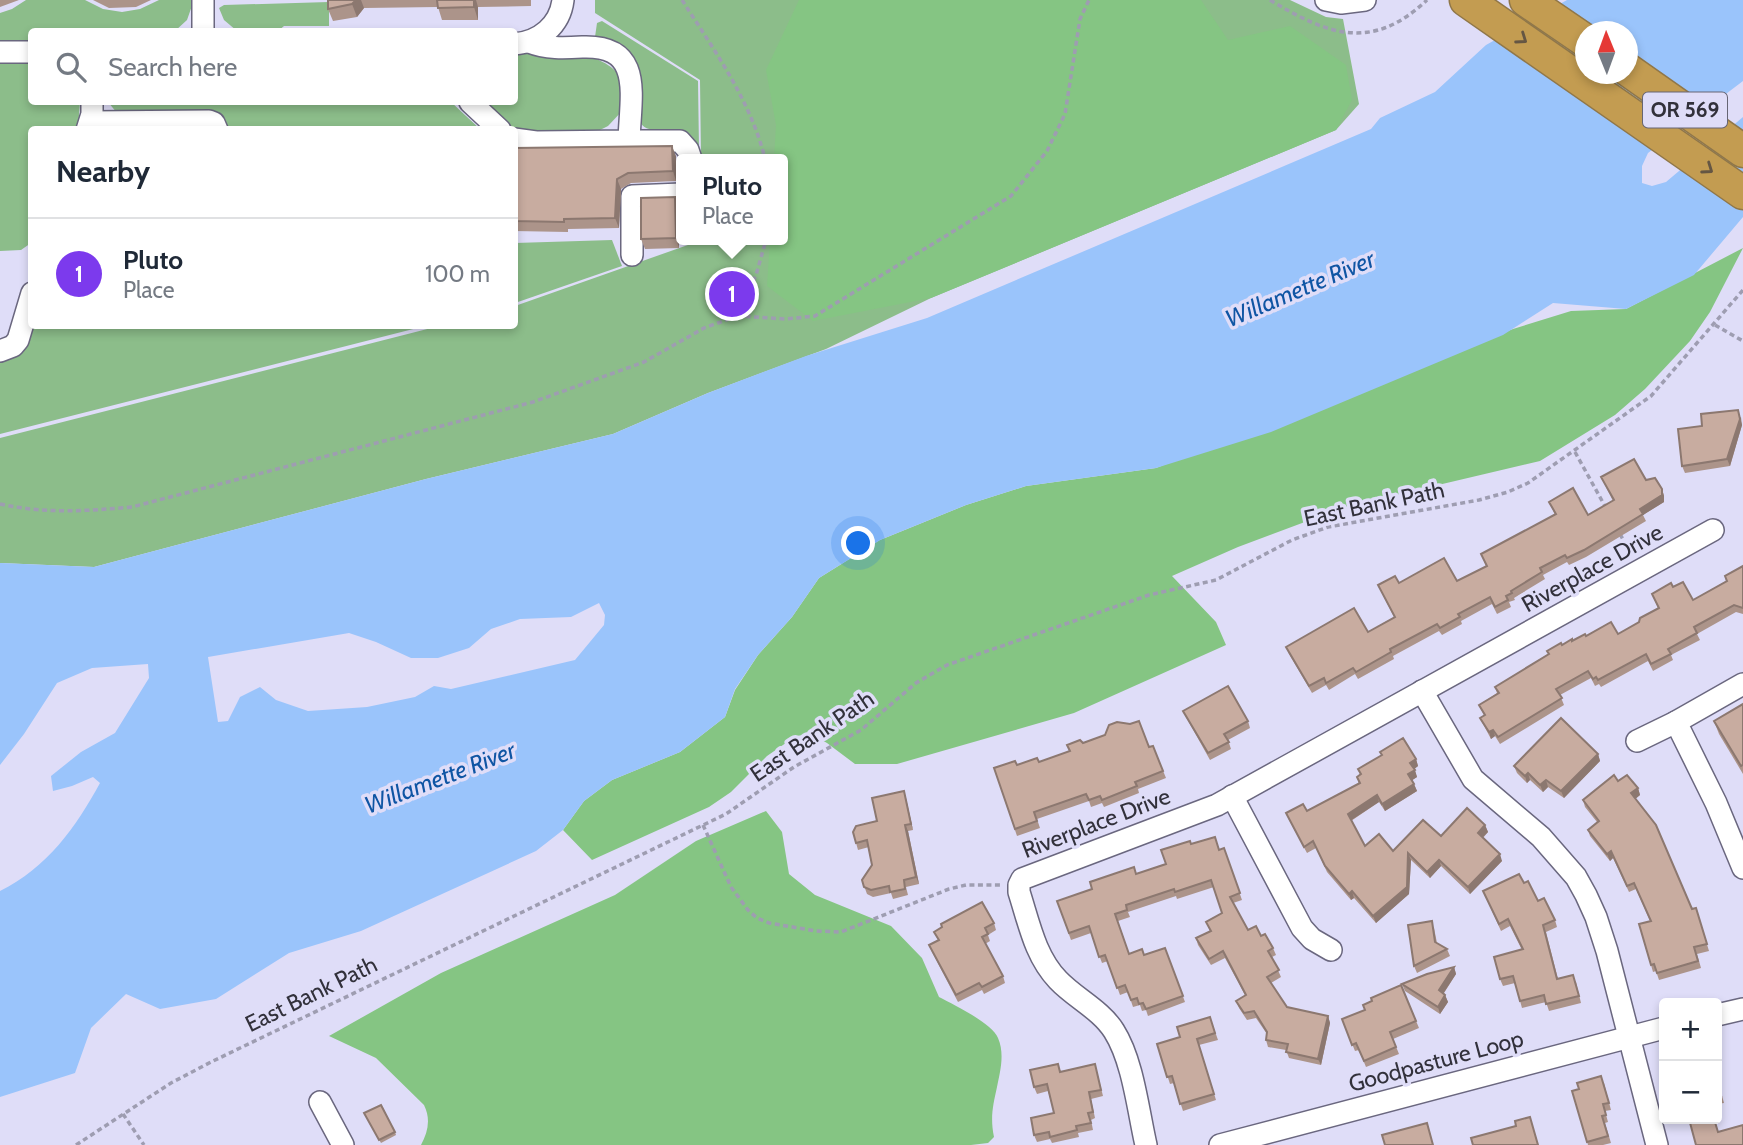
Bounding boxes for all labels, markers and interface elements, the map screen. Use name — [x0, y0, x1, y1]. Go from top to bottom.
north arrow — [1575, 21, 1638, 84]
search box — [28, 28, 518, 105]
one-way arrow — [1514, 31, 1527, 43]
icon: search — [52, 48, 90, 86]
text: Search here — [108, 51, 237, 83]
road number: OR 569 — [1643, 92, 1727, 128]
text: Nearby — [56, 153, 150, 190]
popup — [676, 154, 788, 245]
one-way arrow — [1700, 161, 1713, 173]
text: Pluto — [702, 170, 762, 202]
text: Place — [702, 202, 753, 230]
water label: Willamette River — [1221, 243, 1380, 333]
text: Pluto — [123, 244, 183, 276]
text: 1 — [75, 260, 83, 288]
text: 100 m — [425, 260, 490, 288]
pin: 1 — [709, 268, 755, 320]
text: Place — [123, 276, 175, 304]
street label: East Bank Path — [1301, 475, 1447, 533]
street label: Riverplace Drive — [1517, 518, 1668, 618]
your location — [841, 526, 875, 560]
street label: East Bank Path — [745, 684, 879, 788]
water label: Willamette River — [360, 735, 521, 820]
street label: Riverplace Drive — [1018, 782, 1174, 864]
street label: East Bank Path — [241, 950, 381, 1038]
map controls — [1659, 998, 1722, 1124]
button: + — [1659, 998, 1722, 1061]
street label: Goodpasture Loop — [1345, 1024, 1527, 1098]
button: − — [1659, 1061, 1722, 1124]

